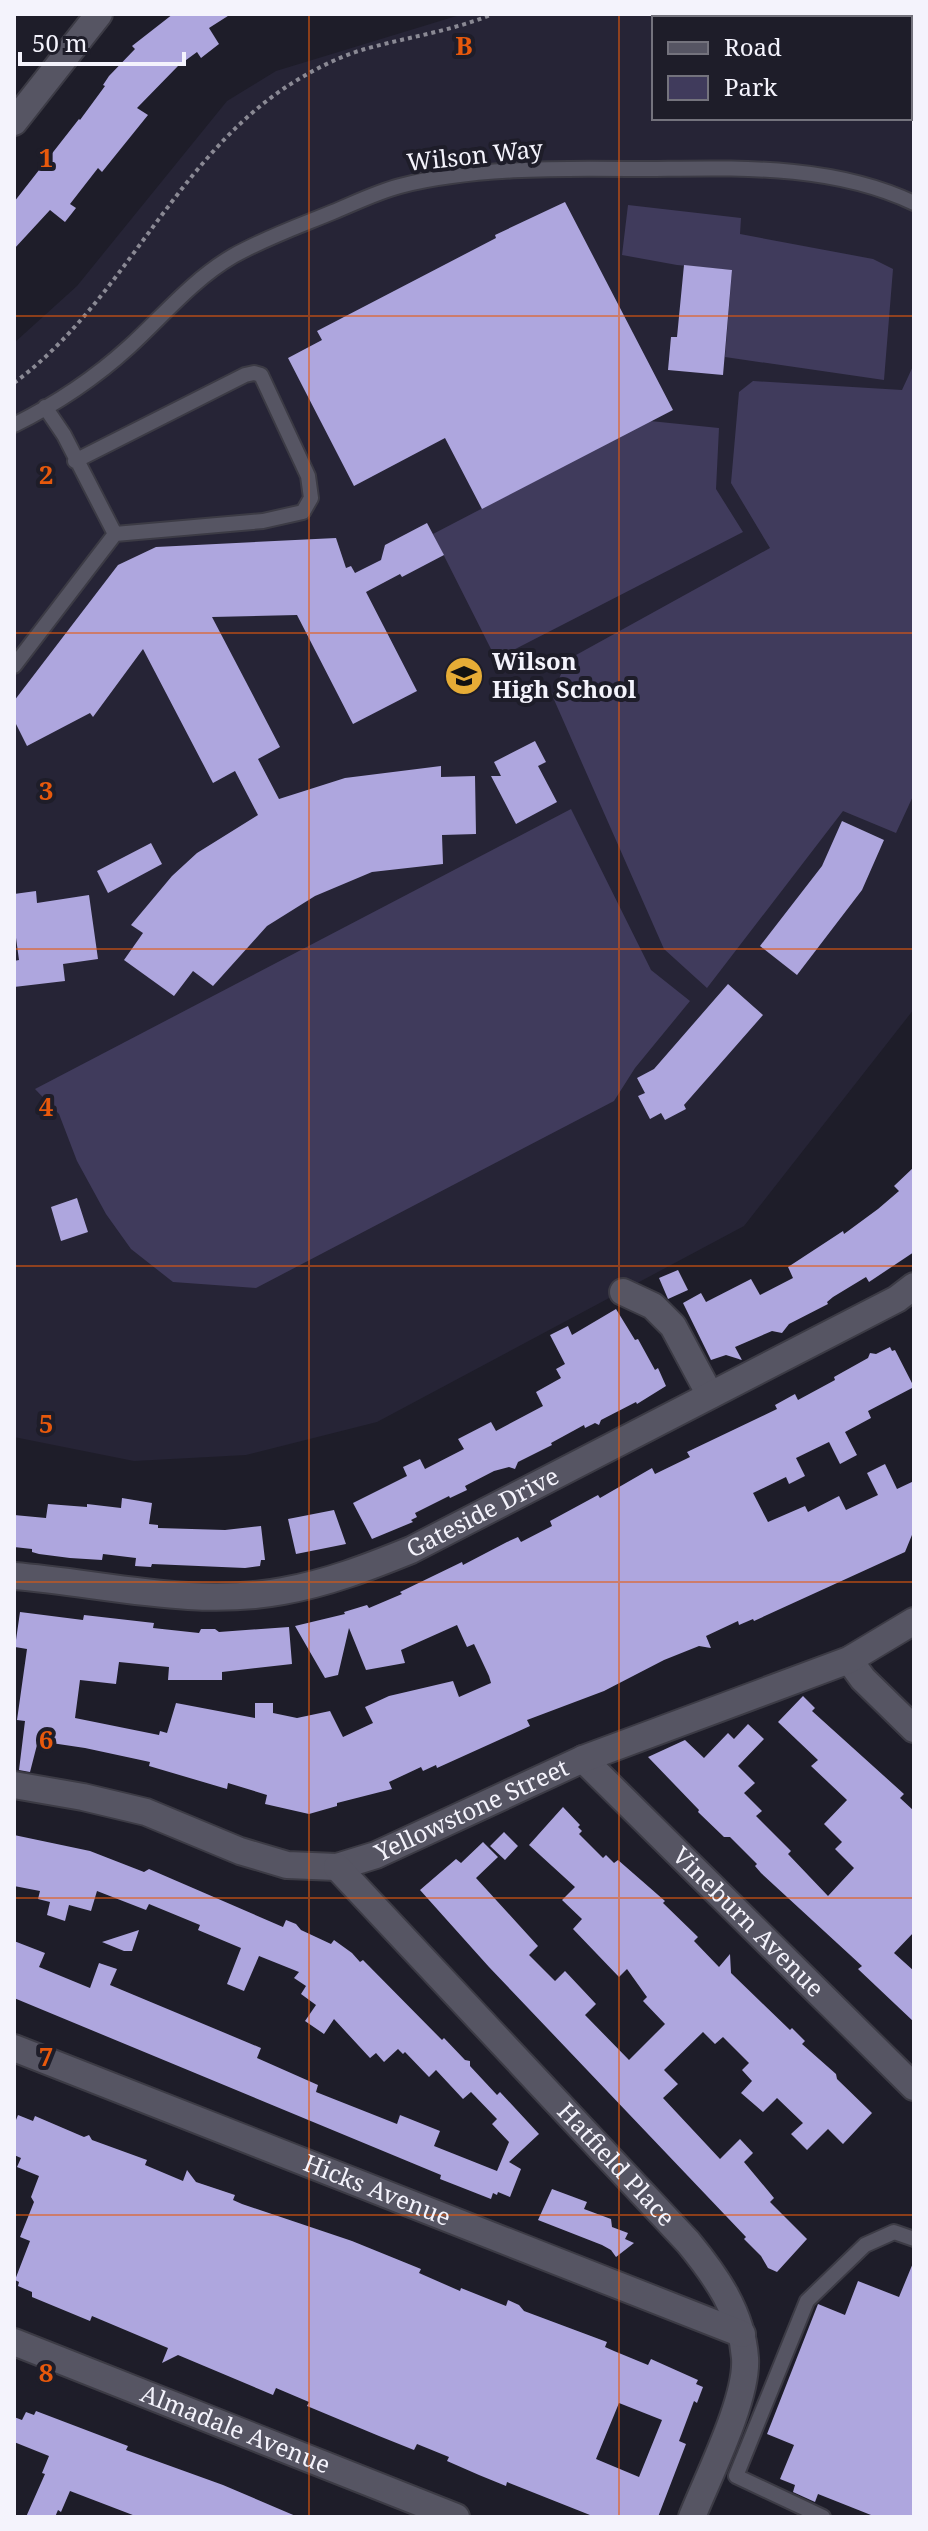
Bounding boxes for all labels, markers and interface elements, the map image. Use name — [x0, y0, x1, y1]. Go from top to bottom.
scale bar — [20, 16, 184, 66]
legend — [652, 16, 912, 120]
text: 50 m — [32, 26, 88, 59]
text: B — [455, 27, 473, 63]
text: Road — [724, 30, 782, 63]
text: Park — [724, 70, 778, 103]
street label: Wilson Way — [405, 131, 545, 178]
text: 1 — [39, 139, 53, 175]
text: 2 — [39, 456, 53, 492]
place label: Wilson High School — [492, 644, 637, 705]
school or university icon: Wilson High School — [443, 655, 485, 697]
text: 3 — [39, 772, 53, 808]
text: 4 — [39, 1088, 54, 1124]
text: 5 — [39, 1405, 53, 1441]
street label: Gateside Drive — [400, 1458, 564, 1565]
text: 6 — [39, 1721, 53, 1757]
street label: Yellowstone Street — [368, 1750, 573, 1869]
street label: Vineburn Avenue — [666, 1839, 832, 2004]
text: 7 — [39, 2038, 53, 2074]
street label: Hatfield Place — [551, 2095, 683, 2233]
street label: Hicks Avenue — [299, 2145, 456, 2233]
text: 8 — [39, 2354, 53, 2390]
street label: Almadale Avenue — [136, 2376, 335, 2481]

